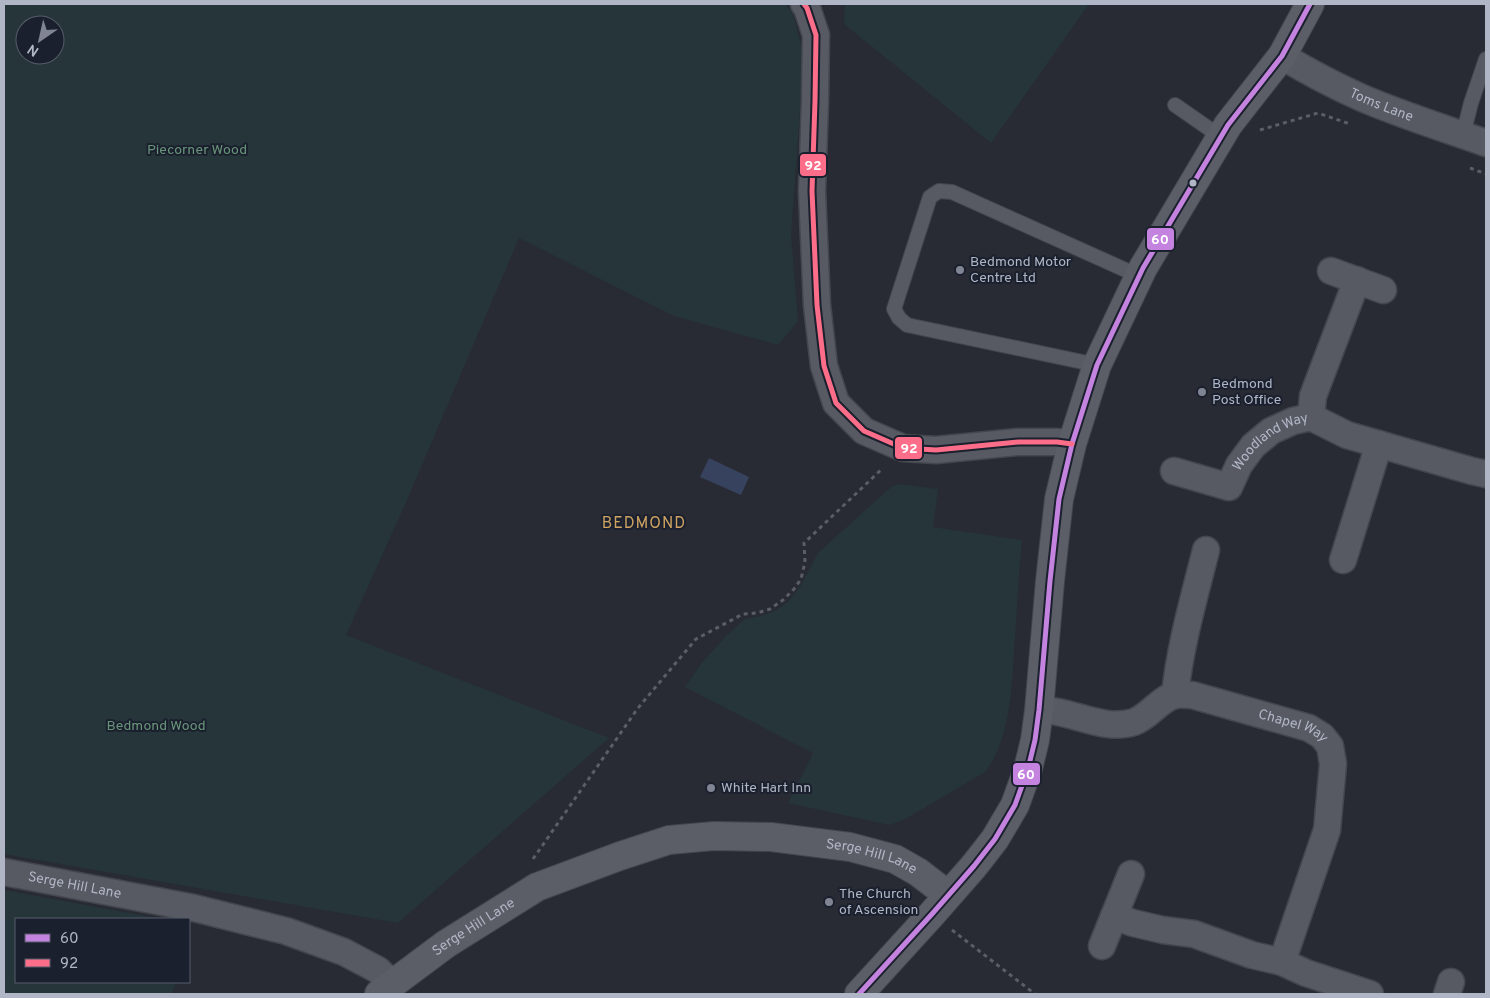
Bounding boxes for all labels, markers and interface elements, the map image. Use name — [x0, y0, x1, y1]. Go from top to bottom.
north arrow — [15, 15, 65, 65]
text: N — [25, 40, 42, 59]
street label: Toms Lane — [1347, 85, 1416, 126]
park label: Piecorner Wood — [147, 142, 247, 159]
line badge: 92 — [799, 153, 827, 177]
text: 92 — [804, 158, 822, 175]
unlabelled marker — [1188, 178, 1198, 188]
line badge: 60 — [1146, 227, 1175, 251]
text: 60 — [1151, 232, 1169, 249]
place label: Bedmond Motor Centre Ltd — [970, 254, 1072, 287]
marker: Bedmond Motor Centre Ltd — [954, 264, 966, 276]
place label: Bedmond Post Office — [1212, 376, 1281, 409]
marker: Bedmond Post Office — [1196, 386, 1208, 398]
street label: Woodland Way — [1229, 409, 1310, 474]
line badge: 92 — [894, 436, 923, 460]
text: 92 — [900, 441, 918, 458]
district label: BEDMOND — [602, 514, 686, 534]
street label: Chapel Way — [1256, 706, 1332, 746]
park label: Bedmond Wood — [106, 718, 206, 735]
line badge: 60 — [1012, 762, 1041, 786]
text: 60 — [1017, 767, 1035, 784]
place label: White Hart Inn — [721, 780, 811, 797]
marker: White Hart Inn — [705, 782, 717, 794]
street label: Serge Hill Lane — [825, 836, 920, 878]
street label: Serge Hill Lane — [27, 868, 123, 903]
place label: The Church of Ascension — [839, 886, 918, 919]
street label: Serge Hill Lane — [429, 894, 518, 960]
marker: The Church of Ascension — [823, 896, 835, 908]
legend — [15, 918, 190, 983]
text: 60 — [60, 930, 79, 949]
text: 92 — [60, 955, 78, 974]

